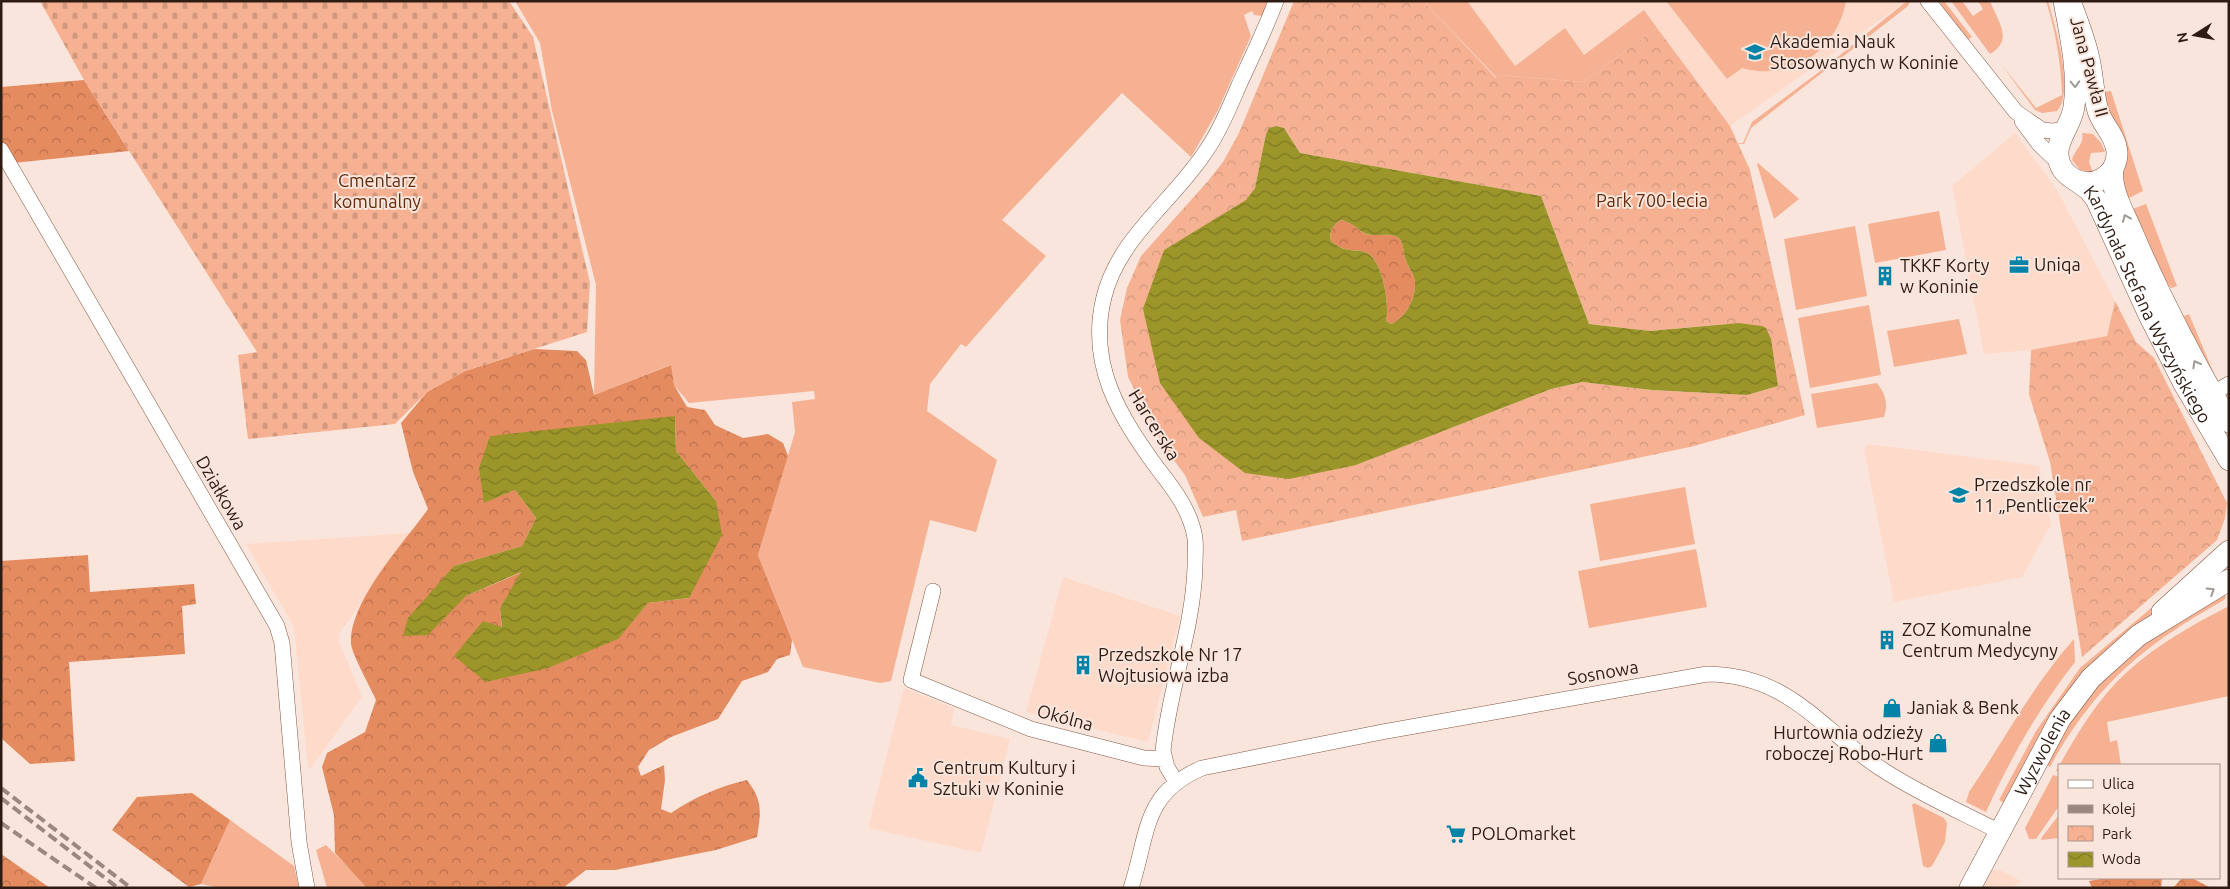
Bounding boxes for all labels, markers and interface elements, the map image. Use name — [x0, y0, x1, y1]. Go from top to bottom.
north arrow — [2170, 10, 2220, 60]
street label: Jana Pawła II — [2067, 14, 2113, 119]
place label: Akademia Nauk Stosowanych w Koninie — [1770, 31, 1959, 72]
text: N — [2173, 31, 2191, 44]
school or university icon: Akademia Nauk Stosowanych w Koninie — [1744, 41, 1766, 63]
one-way arrow — [2070, 80, 2080, 88]
park label: Cmentarz komunalny — [333, 170, 421, 211]
street label: Kardynała Stefana Wyszyńskiego — [2080, 181, 2216, 426]
park label: Park 700-lecia — [1596, 190, 1708, 210]
one-way arrow — [2122, 214, 2133, 223]
office icon: Uniqa — [2008, 254, 2030, 276]
place label: Uniqa — [2034, 254, 2081, 274]
place label: TKKF Korty w Koninie — [1900, 255, 1990, 296]
building icon: TKKF Korty w Koninie — [1874, 265, 1896, 287]
one-way arrow — [2192, 361, 2202, 370]
street label: Harcerska — [1125, 385, 1184, 464]
street label: Działkowa — [193, 452, 251, 533]
place label: Przedszkole nr 11 „Pentliczek” — [1974, 474, 2095, 515]
school or university icon: Przedszkole nr 11 „Pentliczek” — [1948, 484, 1970, 506]
one-way arrow — [2205, 588, 2214, 598]
place label: ZOZ Komunalne Centrum Medycyny — [1902, 619, 2058, 660]
building icon: ZOZ Komunalne Centrum Medycyny — [1876, 629, 1898, 651]
place label: Przedszkole Nr 17 Wojtusiowa izba — [1098, 644, 1242, 685]
building icon: Przedszkole Nr 17 Wojtusiowa izba — [1072, 654, 1094, 676]
street label: Sosnowa — [1566, 656, 1640, 688]
shop icon: Janiak & Benk — [1881, 697, 1903, 719]
place label: Janiak & Benk — [1907, 697, 2019, 717]
street label: Okólna — [1035, 700, 1096, 734]
street label: Wyzwolenia — [2010, 704, 2074, 799]
place label: Hurtownia odzieży roboczej Robo-Hurt — [1765, 722, 1923, 763]
shop icon: Hurtownia odzieży roboczej Robo-Hurt — [1927, 732, 1949, 754]
place label: Centrum Kultury i Sztuki w Koninie — [933, 757, 1076, 798]
legend — [2058, 764, 2220, 879]
public building icon: Centrum Kultury i Sztuki w Koninie — [907, 767, 929, 789]
text: Ulica — [2102, 775, 2134, 792]
text: Kolej — [2102, 800, 2136, 817]
supermarket icon: POLOmarket — [1445, 823, 1467, 845]
place label: POLOmarket — [1471, 823, 1576, 843]
text: Park — [2102, 825, 2132, 842]
text: Woda — [2102, 850, 2141, 867]

